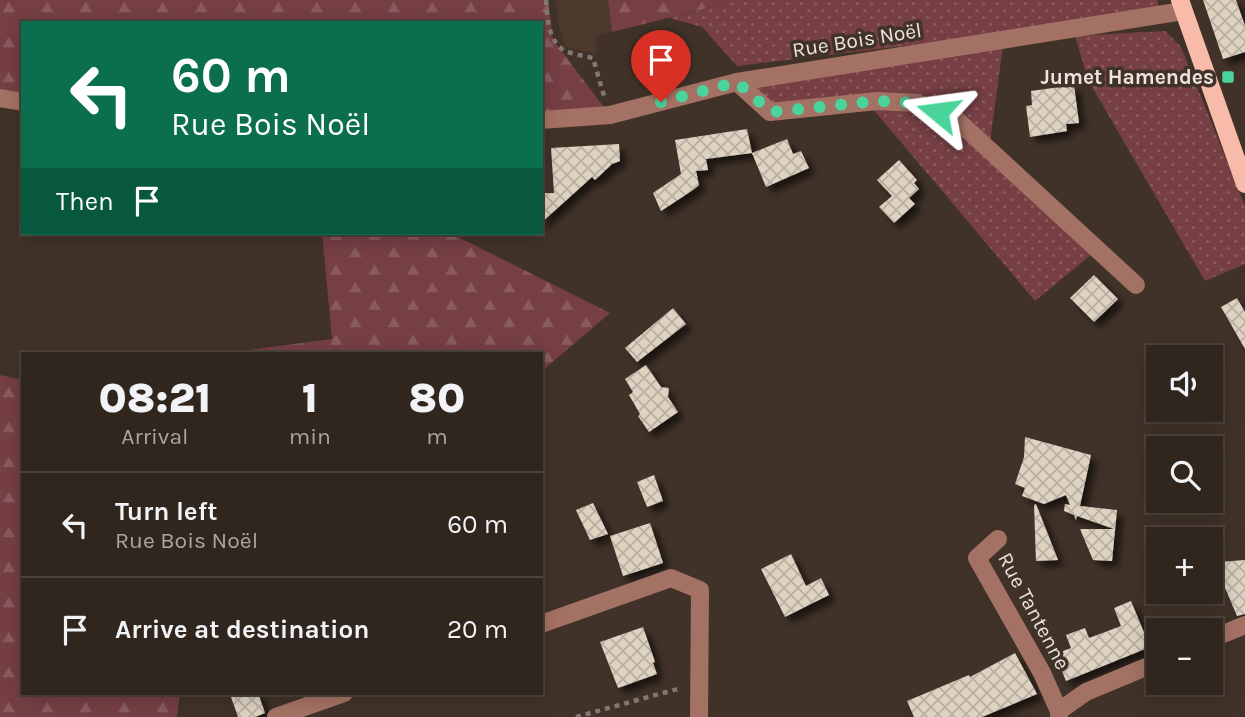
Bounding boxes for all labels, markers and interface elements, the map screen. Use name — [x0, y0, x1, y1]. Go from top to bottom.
street label: Rue Bois Noël — [791, 18, 923, 62]
pin — [631, 30, 691, 102]
icon: arrive — [642, 41, 680, 79]
text: 60 m — [171, 47, 291, 104]
icon: left — [56, 49, 147, 140]
place label: Jumet Hamendes — [1041, 65, 1214, 89]
marker: Jumet Hamendes — [1220, 69, 1236, 85]
position arrow — [901, 75, 975, 149]
text: Rue Bois Noël — [171, 106, 370, 143]
icon: arrive — [128, 182, 166, 220]
text: Then — [56, 186, 114, 217]
map controls — [1146, 345, 1223, 695]
button: sound — [1146, 345, 1223, 422]
text: 08:21 — [99, 373, 211, 423]
text: 1 — [302, 373, 318, 423]
text: 80 — [409, 373, 465, 423]
text: Arrival — [121, 423, 189, 450]
text: min — [289, 423, 331, 450]
text: m — [426, 423, 448, 450]
button: search — [1146, 436, 1223, 513]
text: Turn left — [115, 496, 217, 527]
icon: left — [56, 506, 94, 544]
text: 60 m — [447, 509, 508, 540]
text: Rue Bois Noël — [115, 527, 258, 554]
button: + — [1146, 527, 1223, 604]
street label: Rue Tantenne — [993, 548, 1075, 674]
icon: arrive — [56, 611, 94, 649]
text: Arrive at destination — [115, 614, 369, 645]
text: 20 m — [447, 614, 508, 645]
button: − — [1146, 618, 1223, 695]

